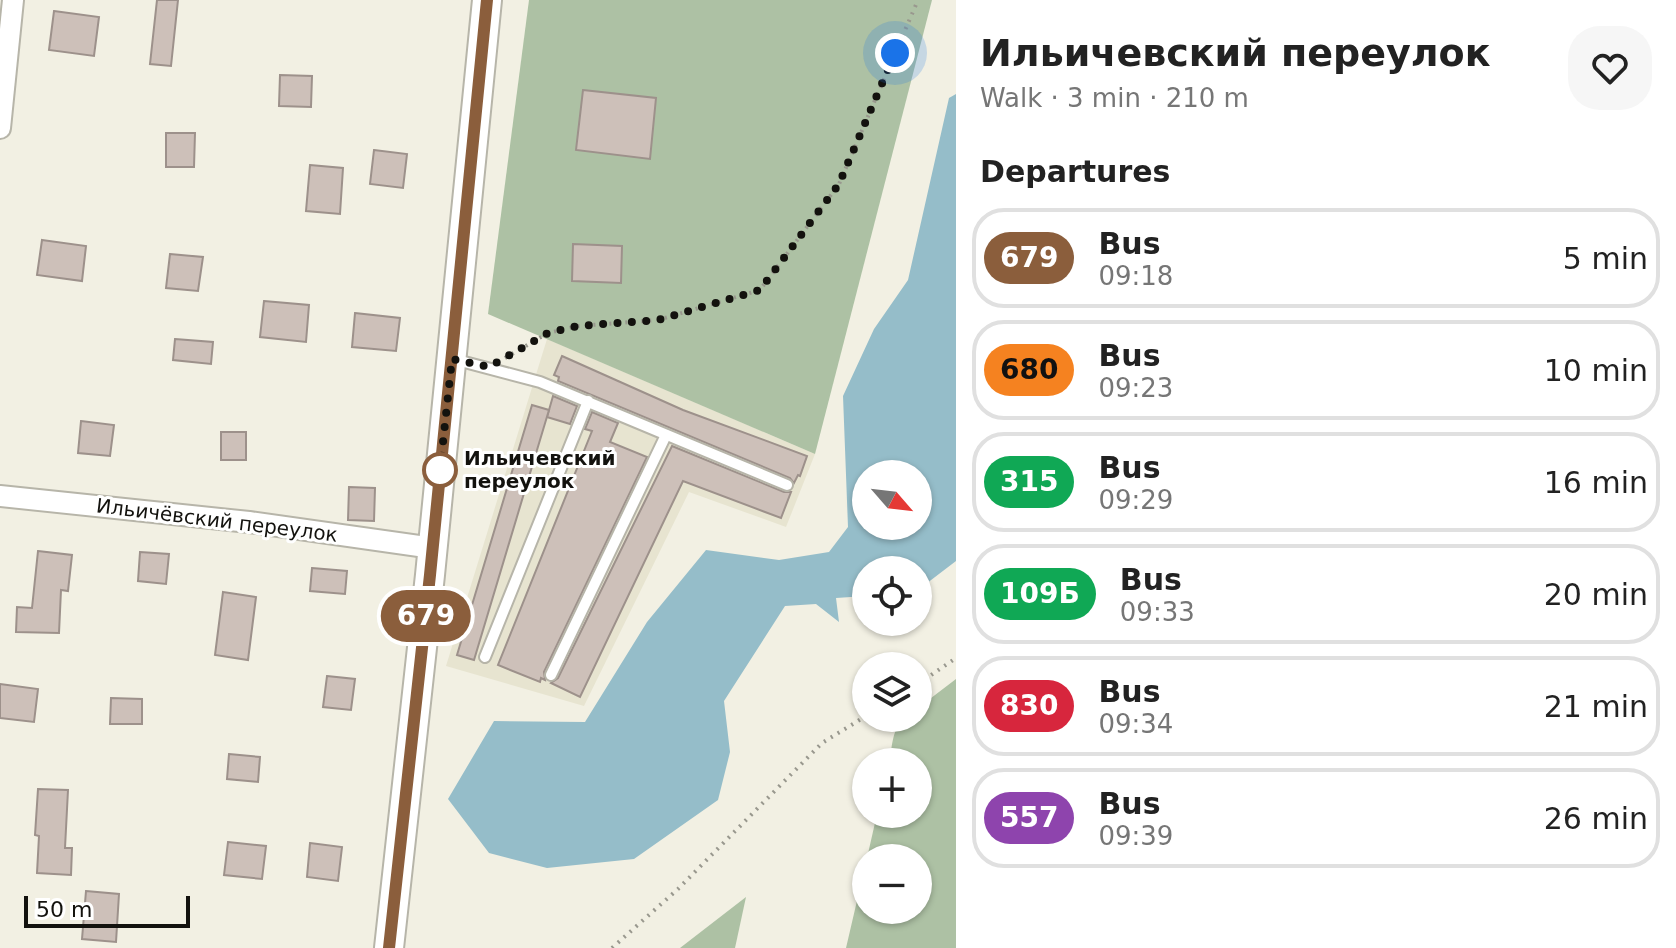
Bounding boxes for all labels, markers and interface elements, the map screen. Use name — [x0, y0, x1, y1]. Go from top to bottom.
button: heart — [1568, 26, 1652, 110]
text: Ильичевский переулок — [980, 31, 1491, 75]
your location — [875, 33, 915, 73]
text: Walk · 3 min · 210 m — [980, 83, 1249, 113]
text: Departures — [980, 154, 1170, 189]
text: Bus — [1098, 226, 1161, 261]
text: 679 — [1000, 241, 1058, 274]
text: 5 min — [1563, 241, 1648, 276]
text: 09:18 — [1098, 261, 1173, 291]
text: Bus — [1098, 338, 1161, 373]
text: 680 — [1000, 353, 1058, 386]
text: 10 min — [1544, 353, 1648, 388]
text: 09:23 — [1098, 373, 1173, 403]
place label: Ильичевский переулок — [464, 446, 615, 493]
text: Bus — [1098, 450, 1161, 485]
marker: Ильичевский переулок — [423, 453, 457, 487]
north arrow — [852, 460, 932, 540]
map controls — [852, 460, 932, 924]
text: 315 — [1000, 465, 1058, 498]
text: 16 min — [1544, 465, 1648, 500]
text: 09:29 — [1098, 485, 1173, 515]
street label: Ильичёвский переулок — [95, 493, 339, 547]
button: locate — [852, 556, 932, 636]
text: Bus — [1120, 562, 1182, 597]
text: 109Б — [1000, 577, 1080, 610]
text: 20 min — [1544, 577, 1648, 612]
line badge: 679 — [380, 590, 472, 642]
text: 09:33 — [1120, 597, 1195, 627]
text: 679 — [397, 599, 455, 632]
button: layers — [852, 652, 932, 732]
text: Bus — [1098, 674, 1161, 709]
text: 830 — [1000, 689, 1058, 722]
text: 21 min — [1544, 689, 1648, 724]
text: 09:34 — [1098, 709, 1173, 739]
button: + — [852, 748, 932, 828]
text: Bus — [1098, 786, 1161, 821]
text: 557 — [1000, 801, 1058, 834]
text: 26 min — [1544, 801, 1648, 836]
text: 09:39 — [1098, 821, 1173, 851]
button: − — [852, 844, 932, 924]
scale bar — [24, 892, 190, 928]
text: 50 m — [36, 897, 92, 922]

